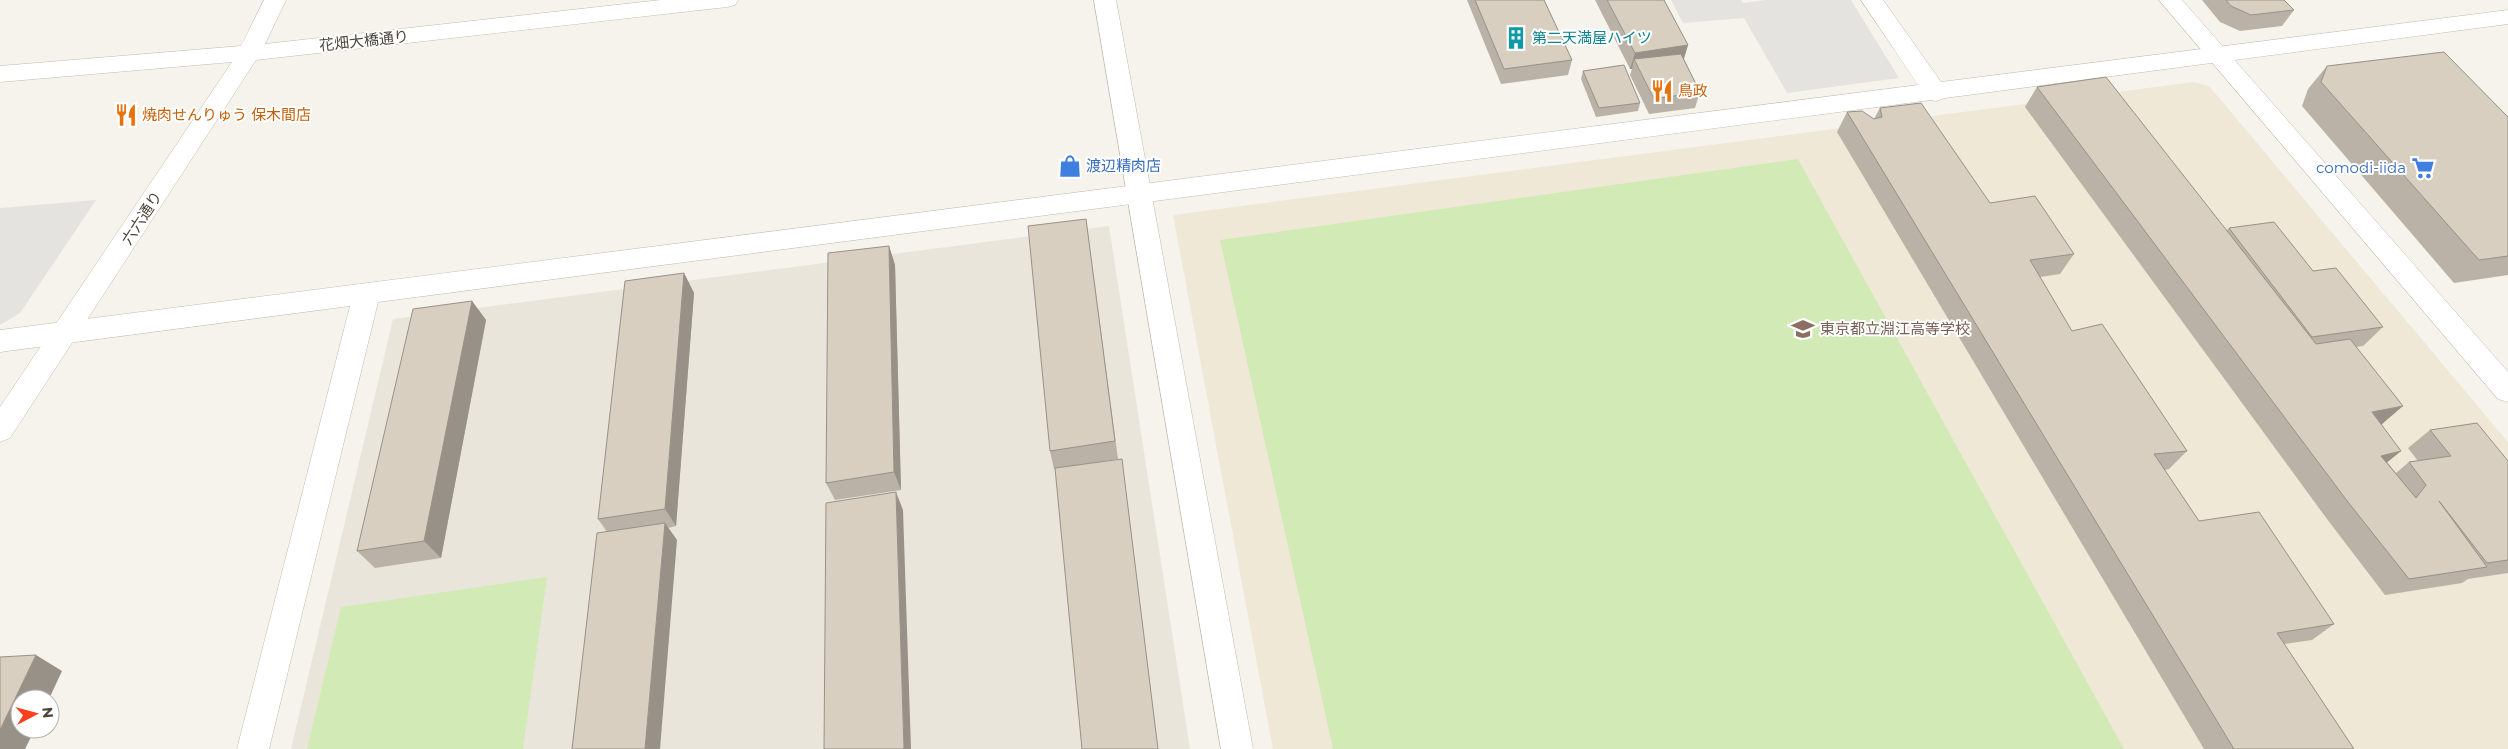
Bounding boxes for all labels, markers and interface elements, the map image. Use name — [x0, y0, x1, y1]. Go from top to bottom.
building icon: 第二天満屋ハイツ — [1503, 25, 1529, 51]
street label: 花畑大橋通り — [318, 26, 410, 55]
place label: 第二天満屋ハイツ — [1532, 28, 1652, 47]
restaurant icon: 鳥政 — [1649, 78, 1675, 104]
place label: 鳥政 — [1678, 81, 1708, 100]
restaurant icon: 焼肉せんりゅう 保木間店 — [113, 102, 139, 128]
place label: 焼肉せんりゅう 保木間店 — [142, 105, 311, 124]
shop icon: 渡辺精肉店 — [1057, 153, 1083, 179]
supermarket icon: comodi-iida — [2410, 155, 2436, 181]
place label: 渡辺精肉店 — [1086, 156, 1161, 175]
place label: comodi-iida — [2316, 158, 2406, 177]
street label: 六六通り — [117, 187, 166, 248]
school or university icon: 東京都立淵江高等学校 — [1790, 316, 1816, 342]
place label: 東京都立淵江高等学校 — [1820, 319, 1970, 338]
north arrow — [10, 689, 60, 739]
text: N — [38, 706, 57, 719]

